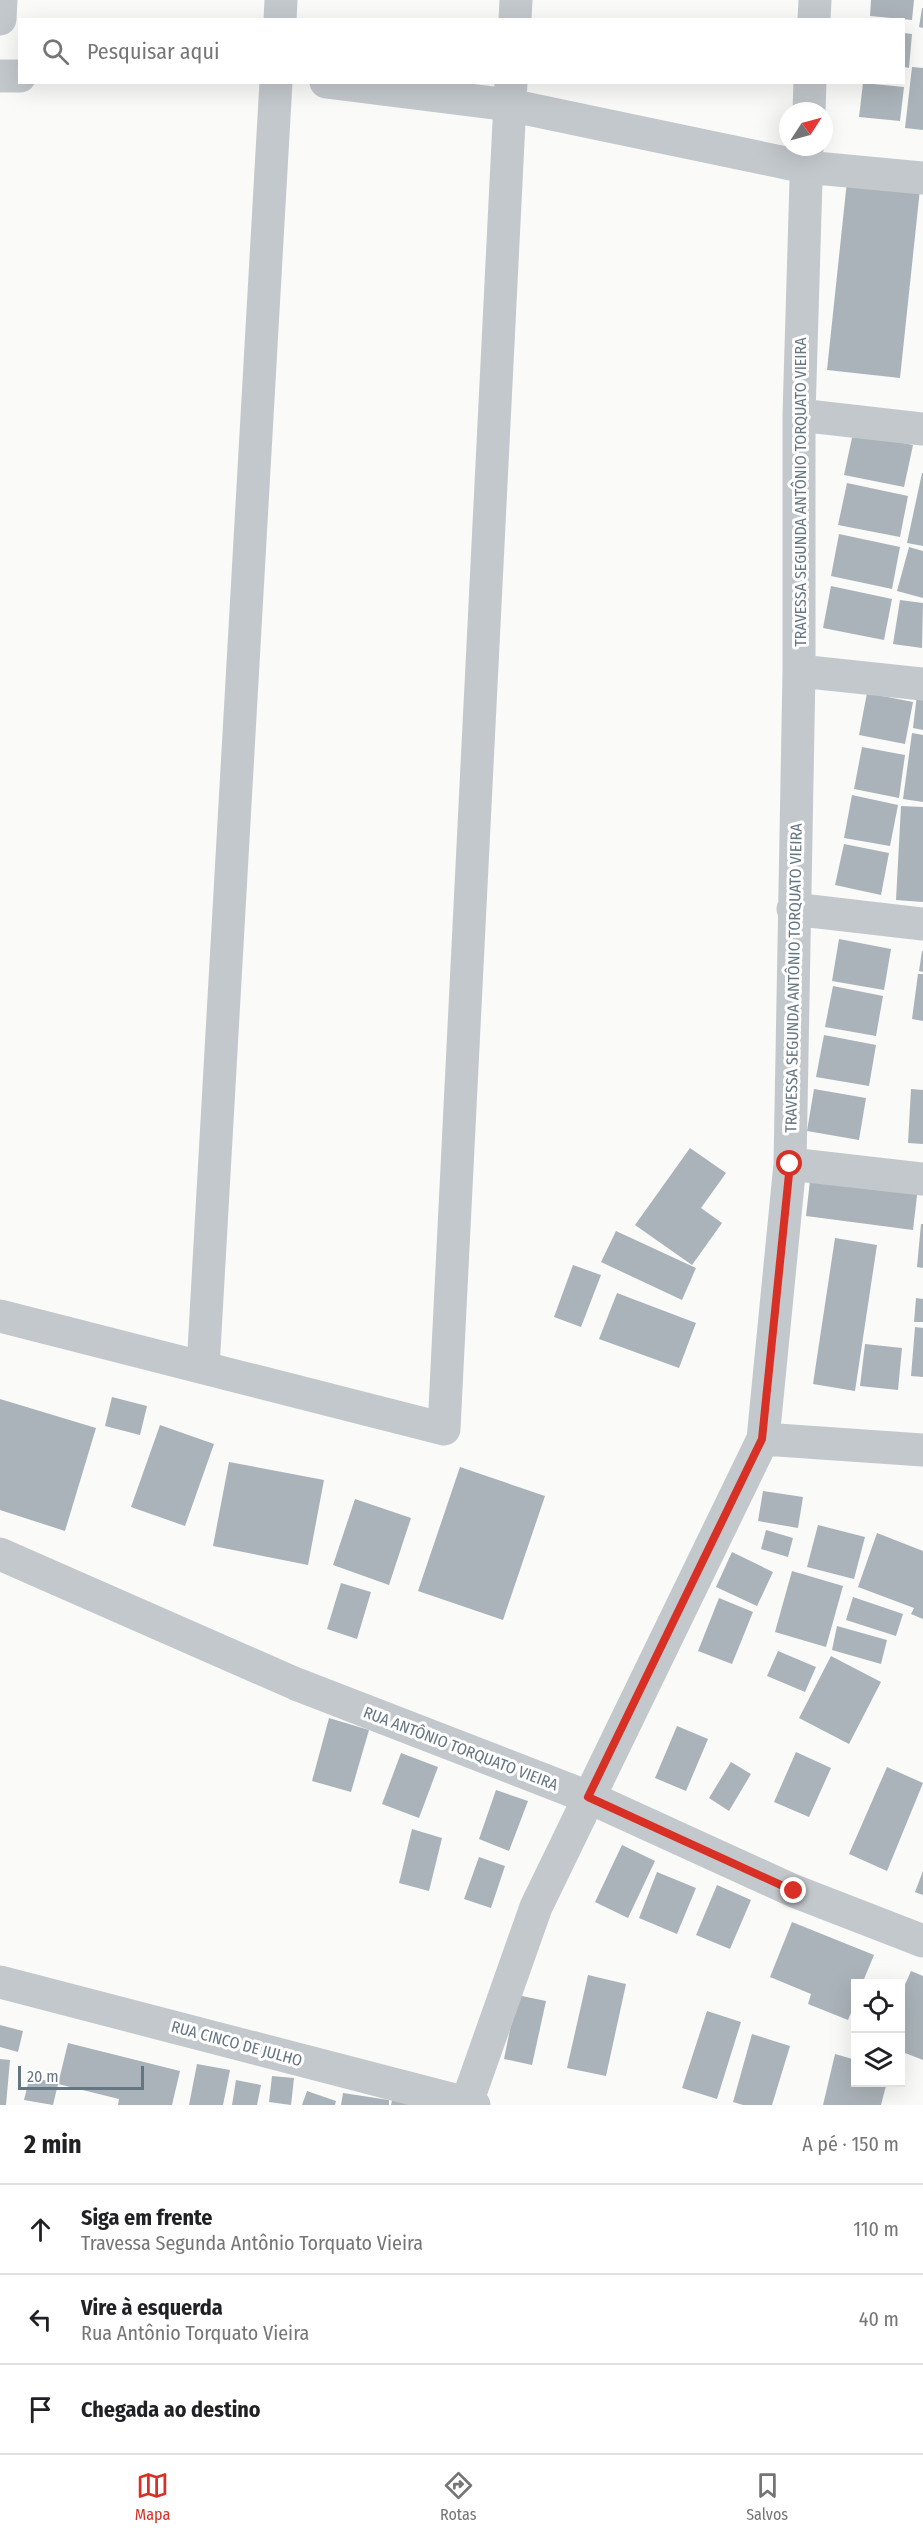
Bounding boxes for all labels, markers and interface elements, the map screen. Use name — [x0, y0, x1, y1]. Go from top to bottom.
search box — [18, 18, 905, 84]
icon: search — [39, 35, 72, 68]
text: Pesquisar aqui — [87, 38, 219, 65]
north arrow — [779, 102, 833, 156]
street label: TRAVESSA SEGUNDA ANTÔNIO TORQUATO VIEIRA — [790, 337, 810, 647]
street label: TRAVESSA SEGUNDA ANTÔNIO TORQUATO VIEIRA — [780, 823, 806, 1133]
route start — [776, 1150, 802, 1176]
street label: RUA ANTÔNIO TORQUATO VIEIRA — [361, 1702, 562, 1795]
route end — [780, 1877, 806, 1903]
map controls — [851, 1979, 905, 2087]
button: locate — [851, 1979, 905, 2033]
street label: RUA CINCO DE JULHO — [169, 2017, 304, 2070]
button: layers — [851, 2033, 905, 2087]
scale bar — [18, 2063, 144, 2090]
text: 20 m — [27, 2067, 58, 2086]
text: 2 min — [24, 2129, 82, 2160]
text: A pé · 150 m — [802, 2132, 899, 2156]
text: Siga em frente — [81, 2204, 212, 2231]
icon: ahead — [24, 2213, 57, 2246]
text: 110 m — [853, 2217, 899, 2241]
text: Travessa Segunda Antônio Torquato Vieira — [81, 2231, 423, 2255]
text: Vire à esquerda — [81, 2294, 223, 2321]
icon: left — [24, 2303, 57, 2336]
text: 40 m — [859, 2307, 899, 2331]
text: Rua Antônio Torquato Vieira — [81, 2321, 309, 2345]
icon: arrive — [24, 2393, 57, 2426]
text: Chegada ao destino — [81, 2396, 261, 2423]
tab: Mapa — [135, 2469, 170, 2524]
tab: Rotas — [440, 2469, 477, 2524]
tab: Salvos — [746, 2469, 788, 2524]

